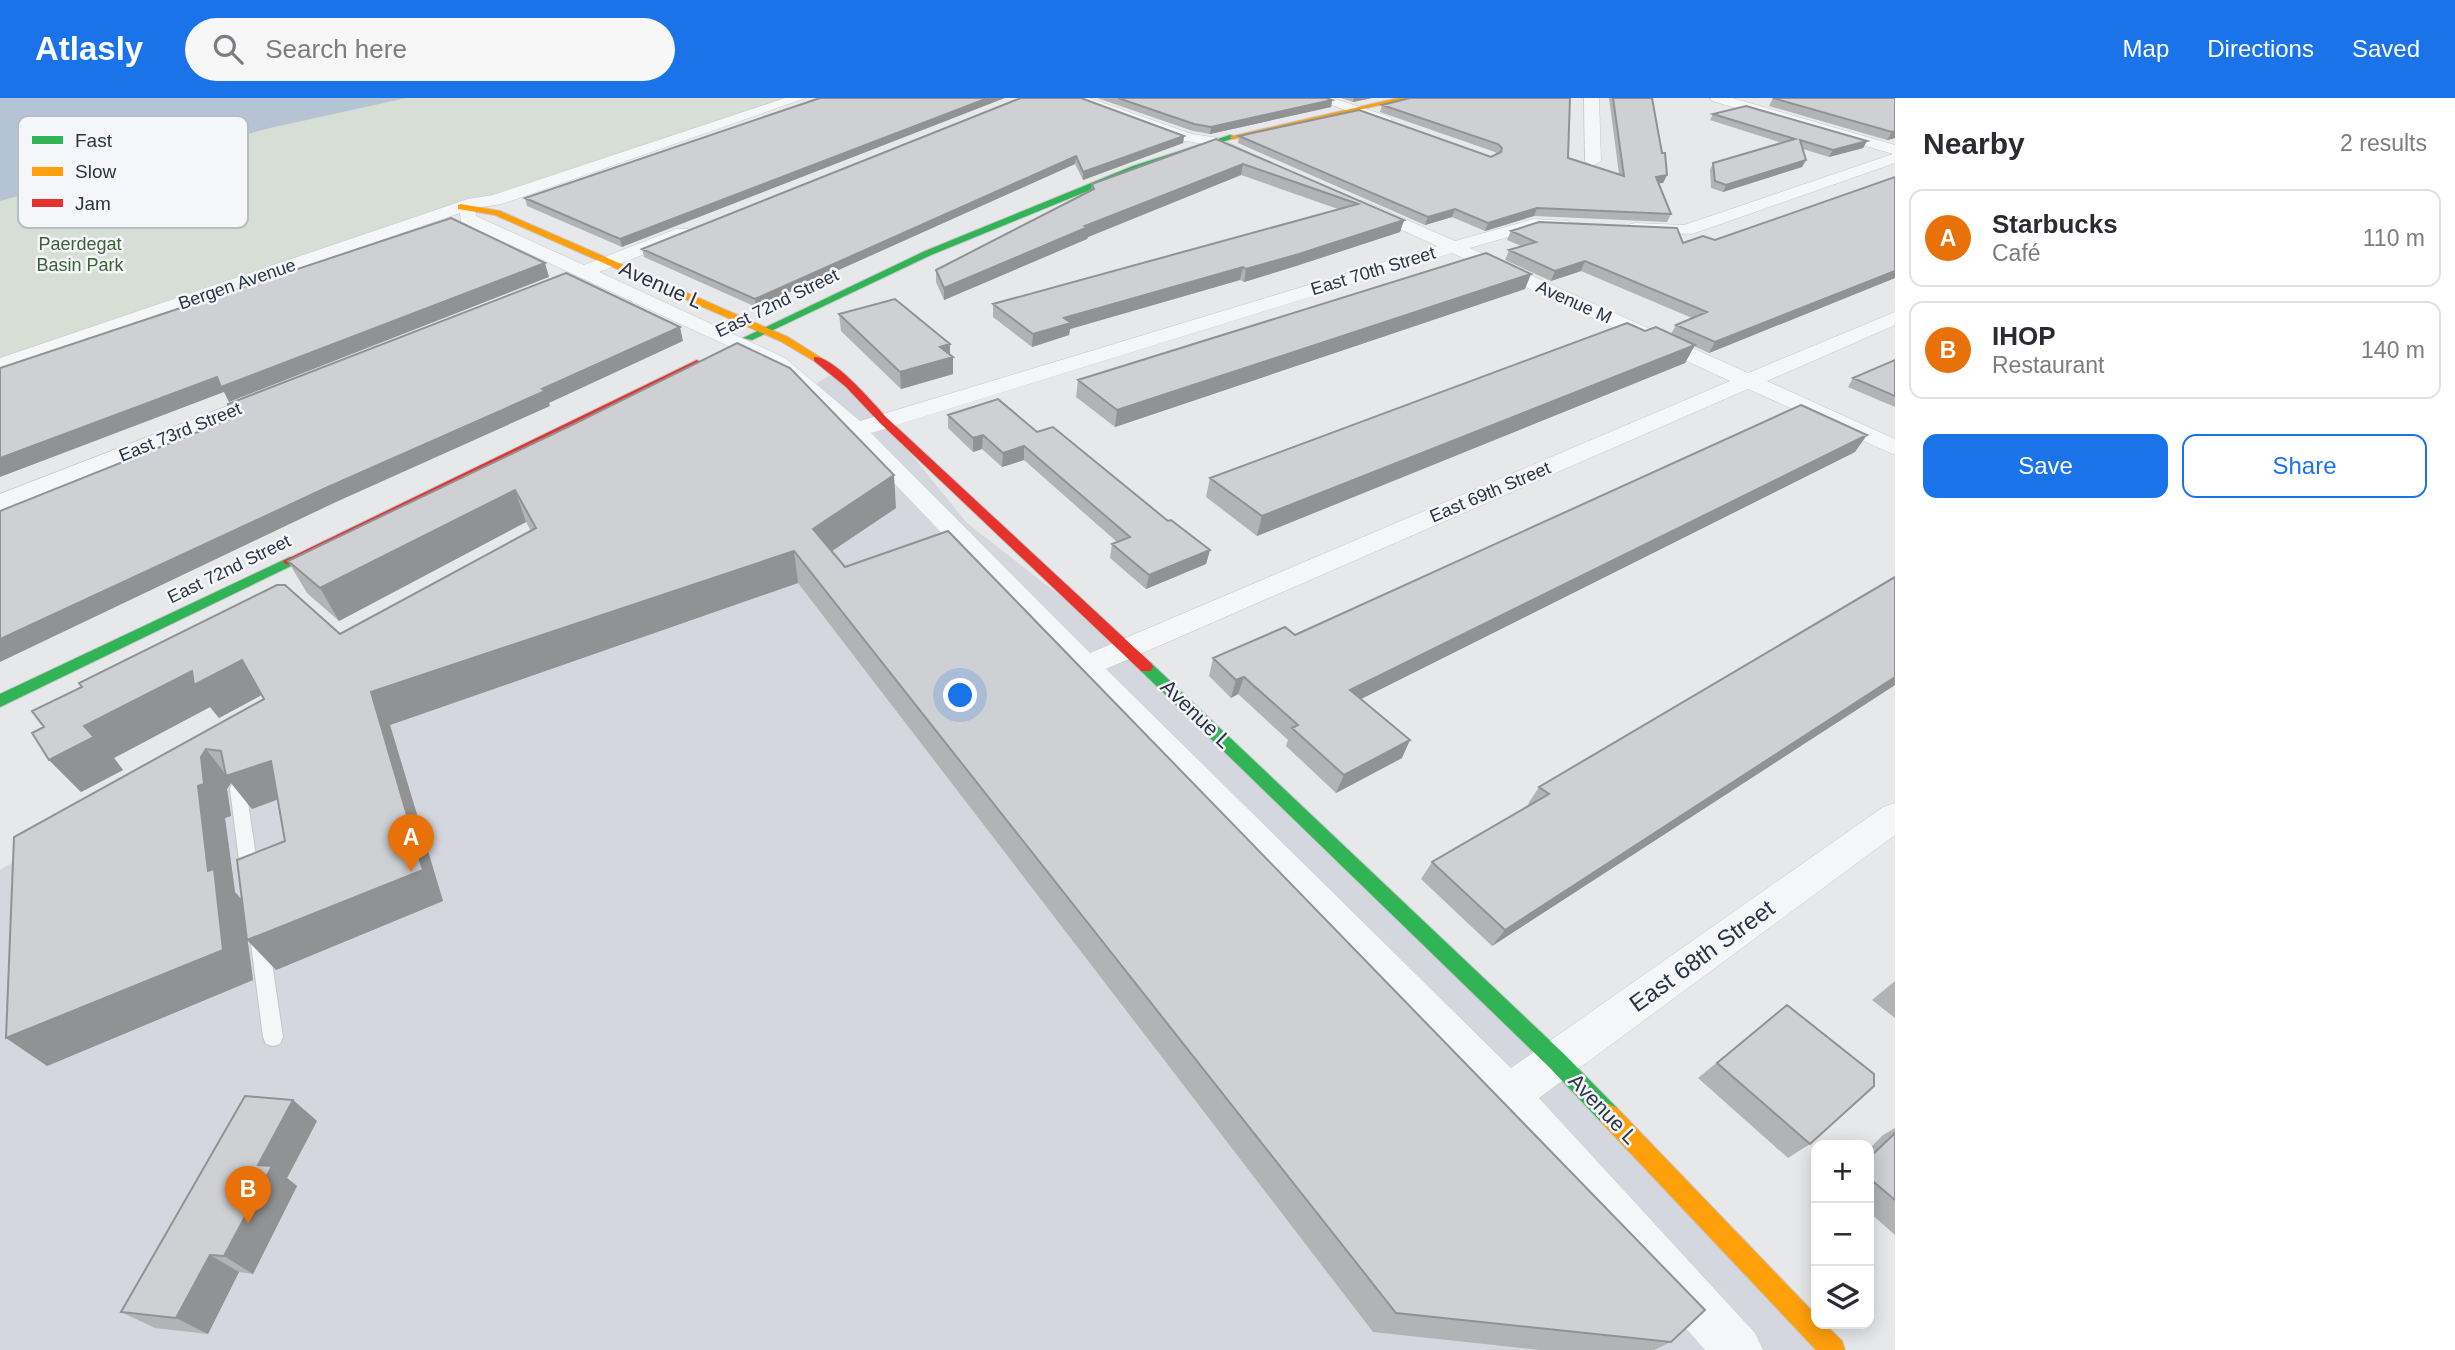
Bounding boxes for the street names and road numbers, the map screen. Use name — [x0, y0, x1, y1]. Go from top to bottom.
street label: East 70th Street — [1308, 243, 1438, 299]
street label: Bergen Avenue — [176, 255, 298, 313]
street label: Avenue L — [616, 256, 706, 313]
street label: East 72nd Street — [712, 265, 842, 341]
street label: Avenue M — [1533, 276, 1615, 328]
street label: East 73rd Street — [116, 398, 244, 466]
street label: East 69th Street — [1427, 458, 1553, 526]
street label: East 72nd Street — [164, 531, 294, 607]
street label: Avenue L — [1157, 675, 1236, 753]
street label: East 68th Street — [1624, 894, 1780, 1017]
street label: Avenue L — [1564, 1069, 1642, 1148]

